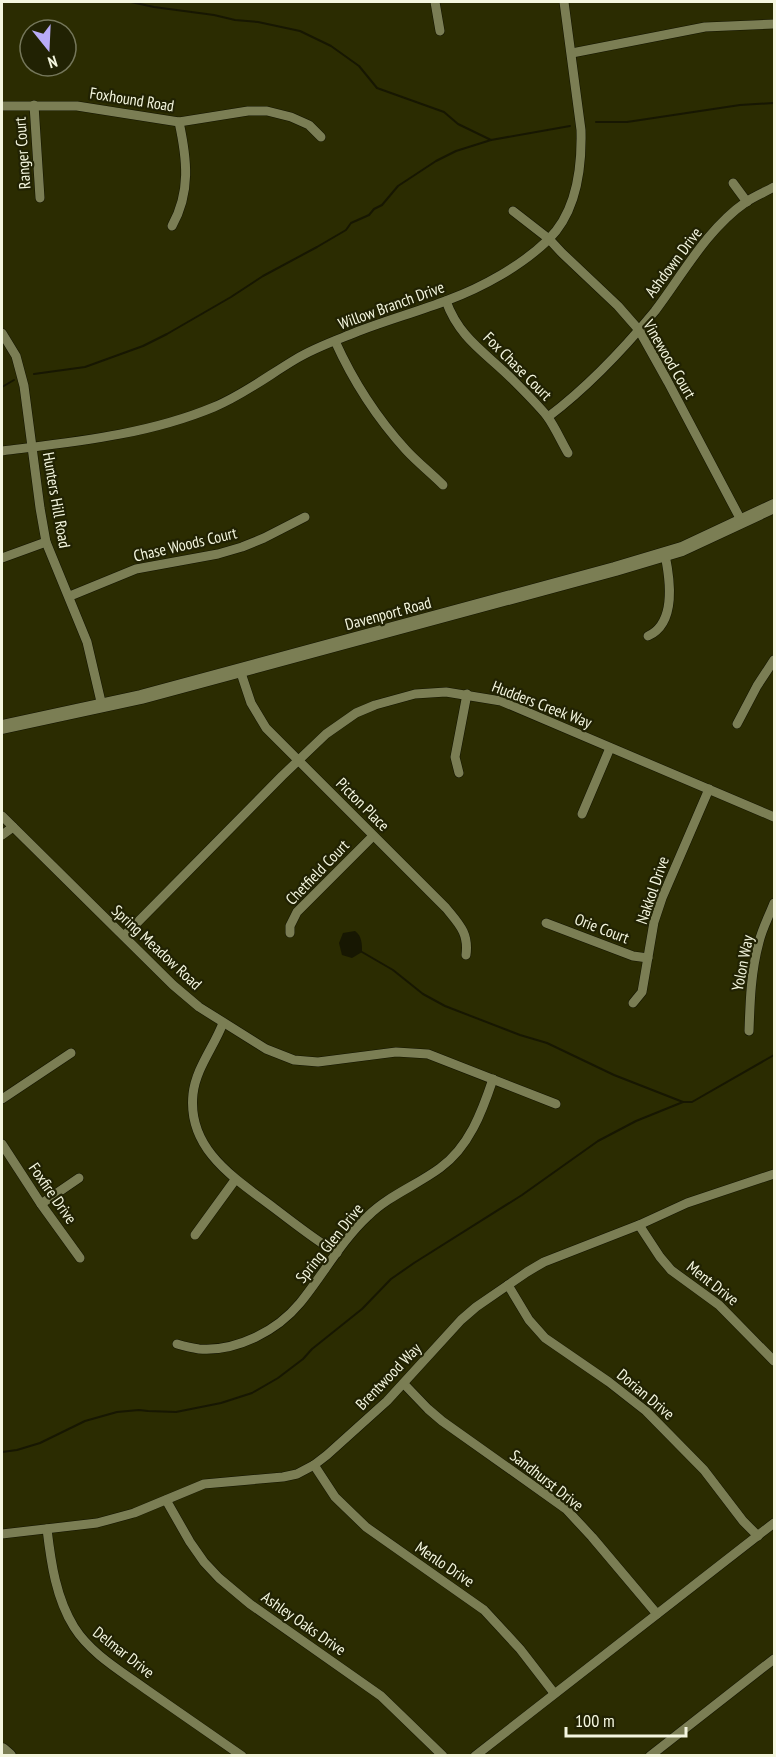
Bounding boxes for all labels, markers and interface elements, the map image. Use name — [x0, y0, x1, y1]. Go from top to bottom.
north arrow — [18, 18, 78, 78]
text: N — [45, 51, 60, 73]
street label: Foxhound Road — [88, 82, 176, 116]
street label: Ranger Court — [9, 116, 34, 190]
street label: Ashdown Drive — [640, 223, 706, 301]
street label: Willow Branch Drive — [335, 277, 447, 333]
street label: Vinewood Court — [639, 315, 701, 403]
street label: Fox Chase Court — [479, 327, 557, 405]
street label: Hunters Hill Road — [39, 451, 75, 549]
street label: Chase Woods Court — [131, 522, 239, 566]
street label: Davenport Road — [343, 592, 433, 634]
street label: Hudders Creek Way — [489, 676, 595, 732]
street label: Picton Place — [332, 773, 394, 835]
street label: Chetfield Court — [281, 835, 353, 909]
street label: Nakkol Drive — [631, 853, 673, 927]
street label: Spring Meadow Road — [108, 900, 206, 994]
street label: Orie Court — [572, 909, 633, 948]
street label: Yolon Way — [727, 933, 757, 993]
street label: Foxfire Drive — [25, 1158, 81, 1228]
street label: Spring Glen Drive — [291, 1199, 367, 1287]
street label: Ment Drive — [683, 1256, 743, 1310]
street label: Brentwood Way — [351, 1338, 425, 1414]
street label: Dorian Drive — [613, 1364, 679, 1424]
street label: Sandhurst Drive — [506, 1445, 588, 1515]
street label: Menlo Drive — [412, 1537, 478, 1591]
street label: Ashley Oaks Drive — [258, 1587, 350, 1659]
street label: Delmar Drive — [89, 1622, 159, 1682]
scale bar — [566, 1700, 686, 1738]
text: 100 m — [575, 1709, 615, 1732]

